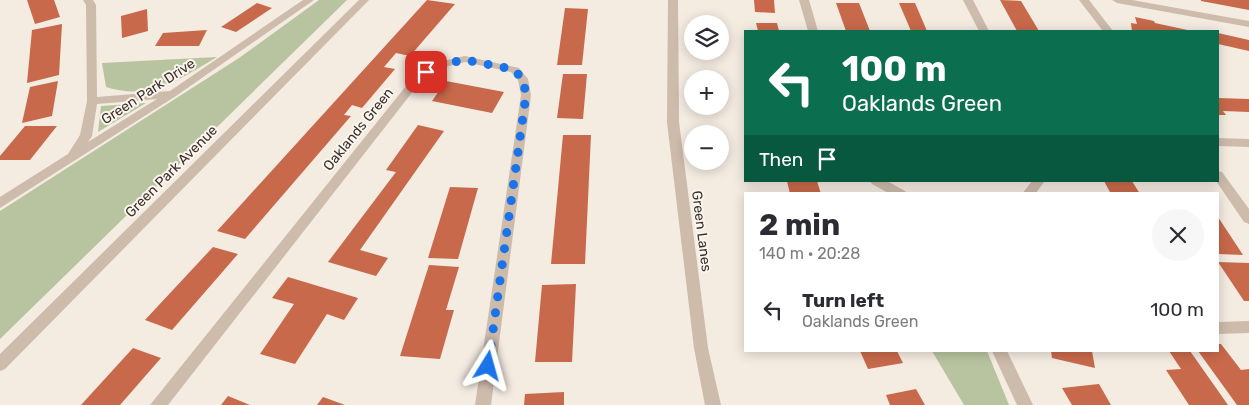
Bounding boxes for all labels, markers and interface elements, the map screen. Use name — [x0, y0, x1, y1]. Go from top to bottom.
map controls — [684, 15, 729, 170]
button: layers — [684, 15, 729, 60]
text: 100 m — [842, 48, 947, 90]
icon: left — [759, 50, 824, 115]
pin — [405, 51, 447, 93]
street label: Green Park Drive — [98, 55, 198, 128]
icon: arrive — [412, 58, 440, 86]
button: + — [684, 70, 729, 115]
street label: Oaklands Green — [320, 84, 397, 174]
text: Oaklands Green — [842, 90, 1002, 117]
street label: Green Park Avenue — [122, 122, 221, 221]
button: − — [684, 125, 729, 170]
icon: arrive — [813, 145, 841, 173]
text: Then — [759, 148, 803, 171]
street label: Green Lanes — [688, 190, 715, 272]
text: 2 min — [759, 207, 840, 243]
button: close — [1152, 209, 1204, 261]
text: 140 m · 20:28 — [759, 244, 860, 263]
text: Turn left — [802, 289, 884, 312]
icon: left — [759, 296, 787, 324]
text: 100 m — [1150, 298, 1204, 321]
text: Oaklands Green — [802, 312, 918, 331]
position arrow — [461, 339, 513, 391]

